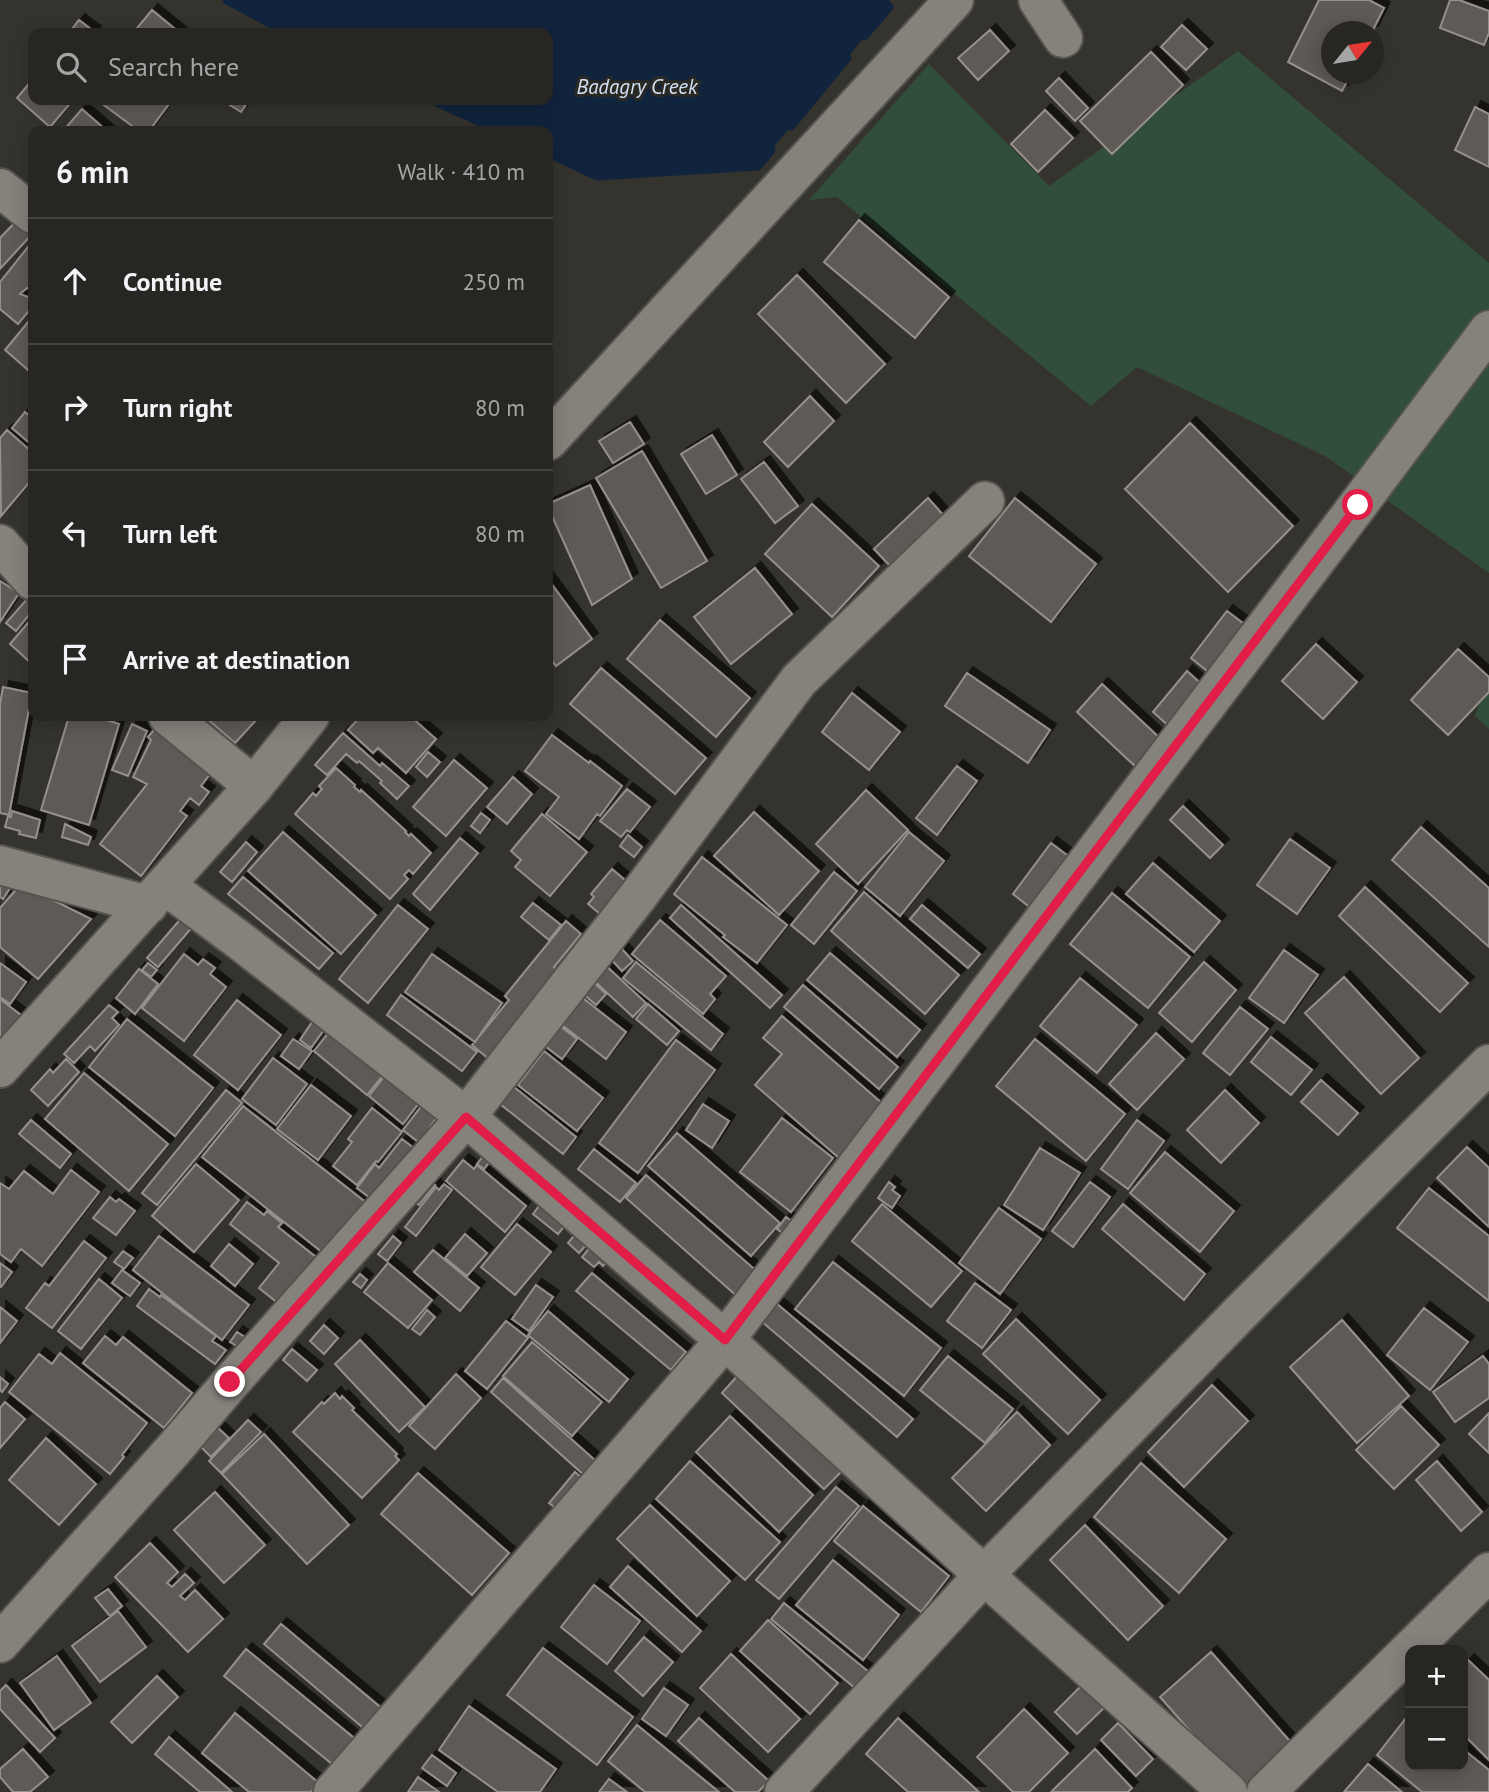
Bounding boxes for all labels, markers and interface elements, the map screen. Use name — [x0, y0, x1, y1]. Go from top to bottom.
north arrow — [1321, 21, 1384, 84]
search box — [28, 28, 553, 105]
icon: search — [52, 48, 90, 86]
text: Search here — [108, 50, 239, 83]
water label: Badagry Creek — [576, 73, 699, 100]
text: 6 min — [56, 152, 129, 191]
text: Walk · 410 m — [398, 157, 525, 186]
icon: ahead — [56, 262, 94, 300]
text: Continue — [123, 265, 222, 298]
text: 250 m — [463, 267, 525, 296]
icon: right — [56, 388, 94, 426]
text: Turn right — [123, 391, 232, 424]
text: 80 m — [475, 393, 525, 422]
route start — [1342, 489, 1373, 520]
icon: left — [56, 514, 94, 552]
text: Turn left — [123, 517, 217, 550]
text: 80 m — [475, 519, 525, 548]
icon: arrive — [56, 640, 94, 678]
text: Arrive at destination — [123, 643, 350, 676]
route end — [214, 1366, 245, 1397]
map controls — [1405, 1645, 1468, 1771]
button: + — [1405, 1645, 1468, 1708]
button: − — [1405, 1708, 1468, 1771]

